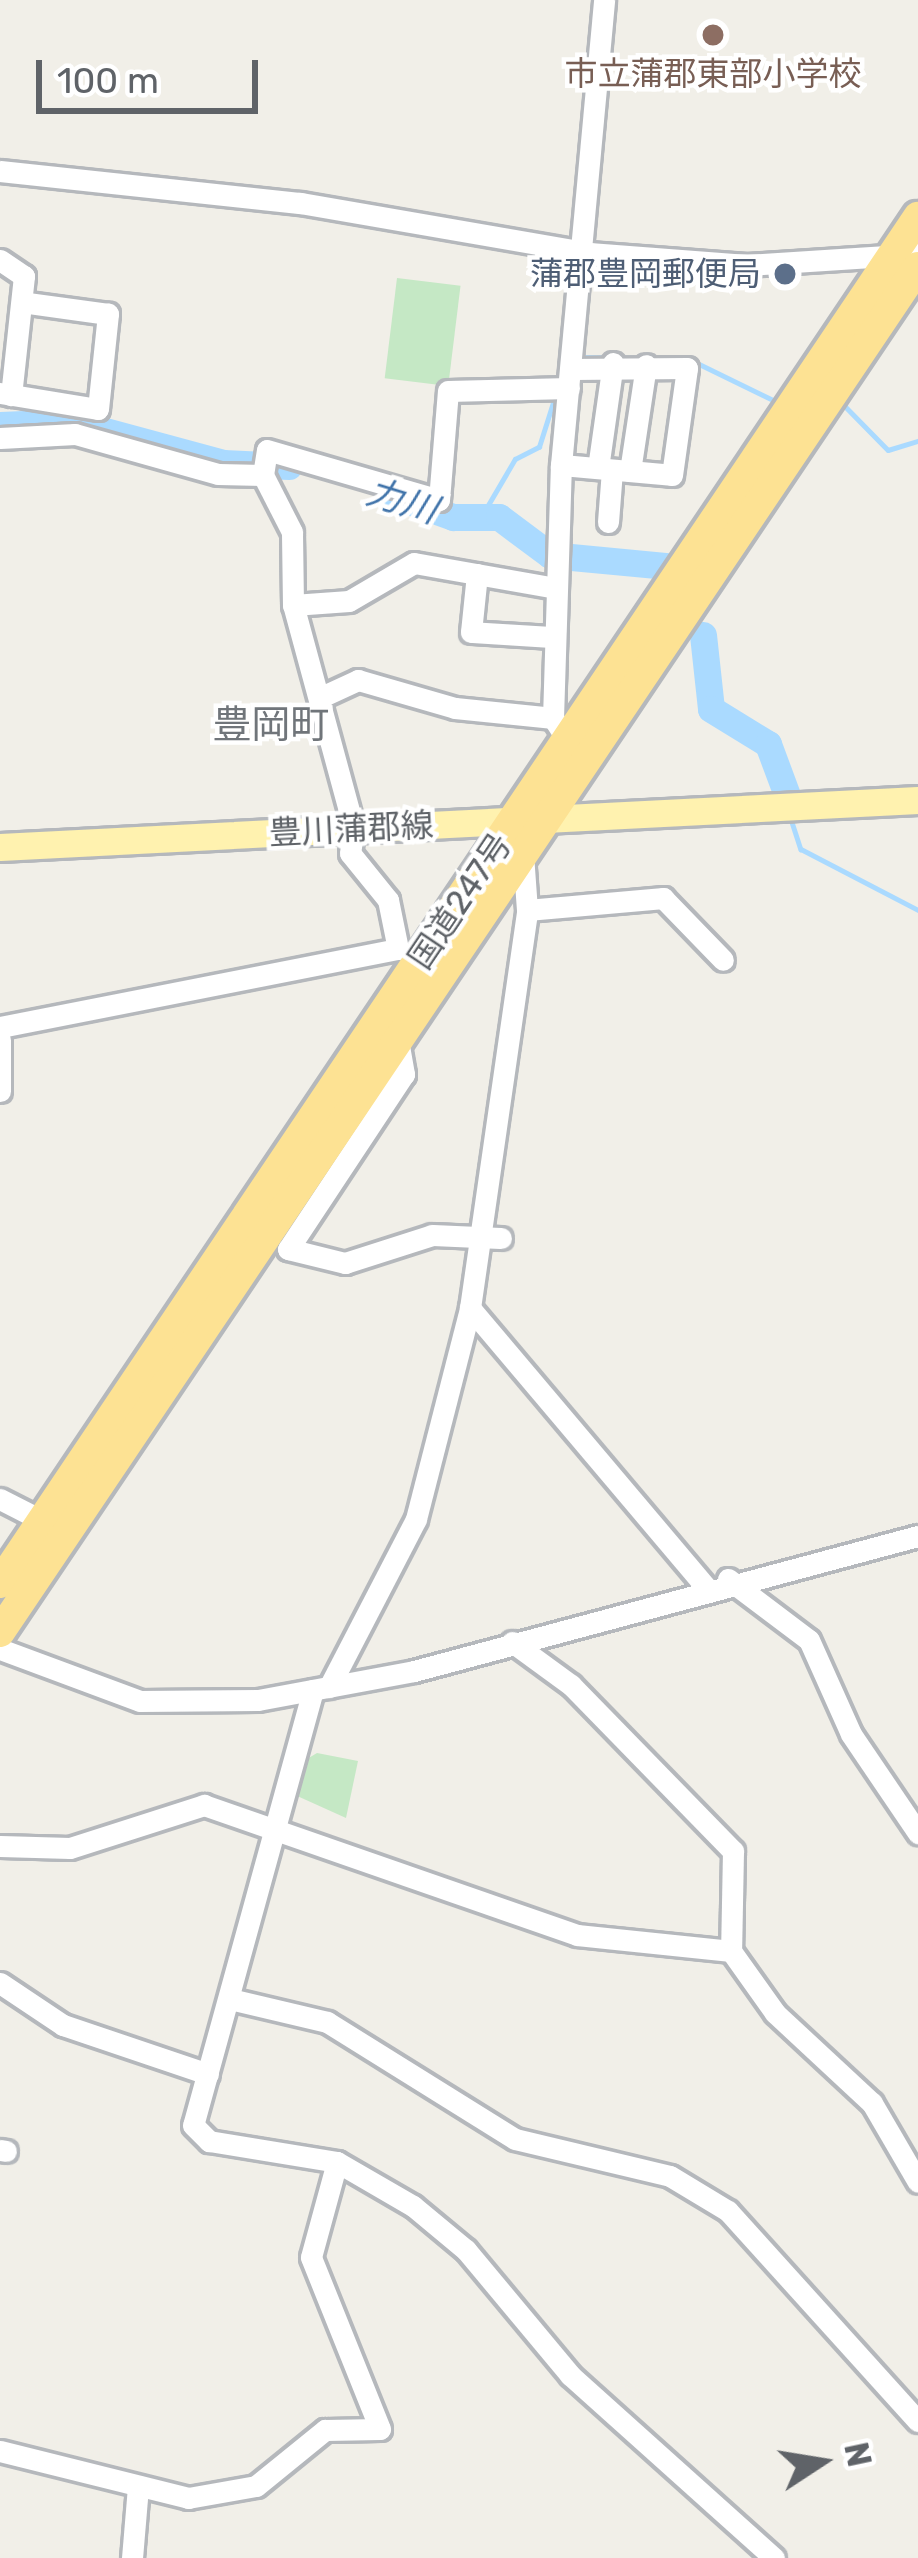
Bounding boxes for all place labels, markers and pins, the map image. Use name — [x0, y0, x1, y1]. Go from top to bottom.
marker: 市立蒲郡東部小学校 — [700, 22, 726, 48]
place label: 市立蒲郡東部小学校 — [565, 54, 861, 94]
place label: 蒲郡豊岡郵便局 — [530, 254, 761, 294]
marker: 蒲郡豊岡郵便局 — [772, 261, 798, 287]

